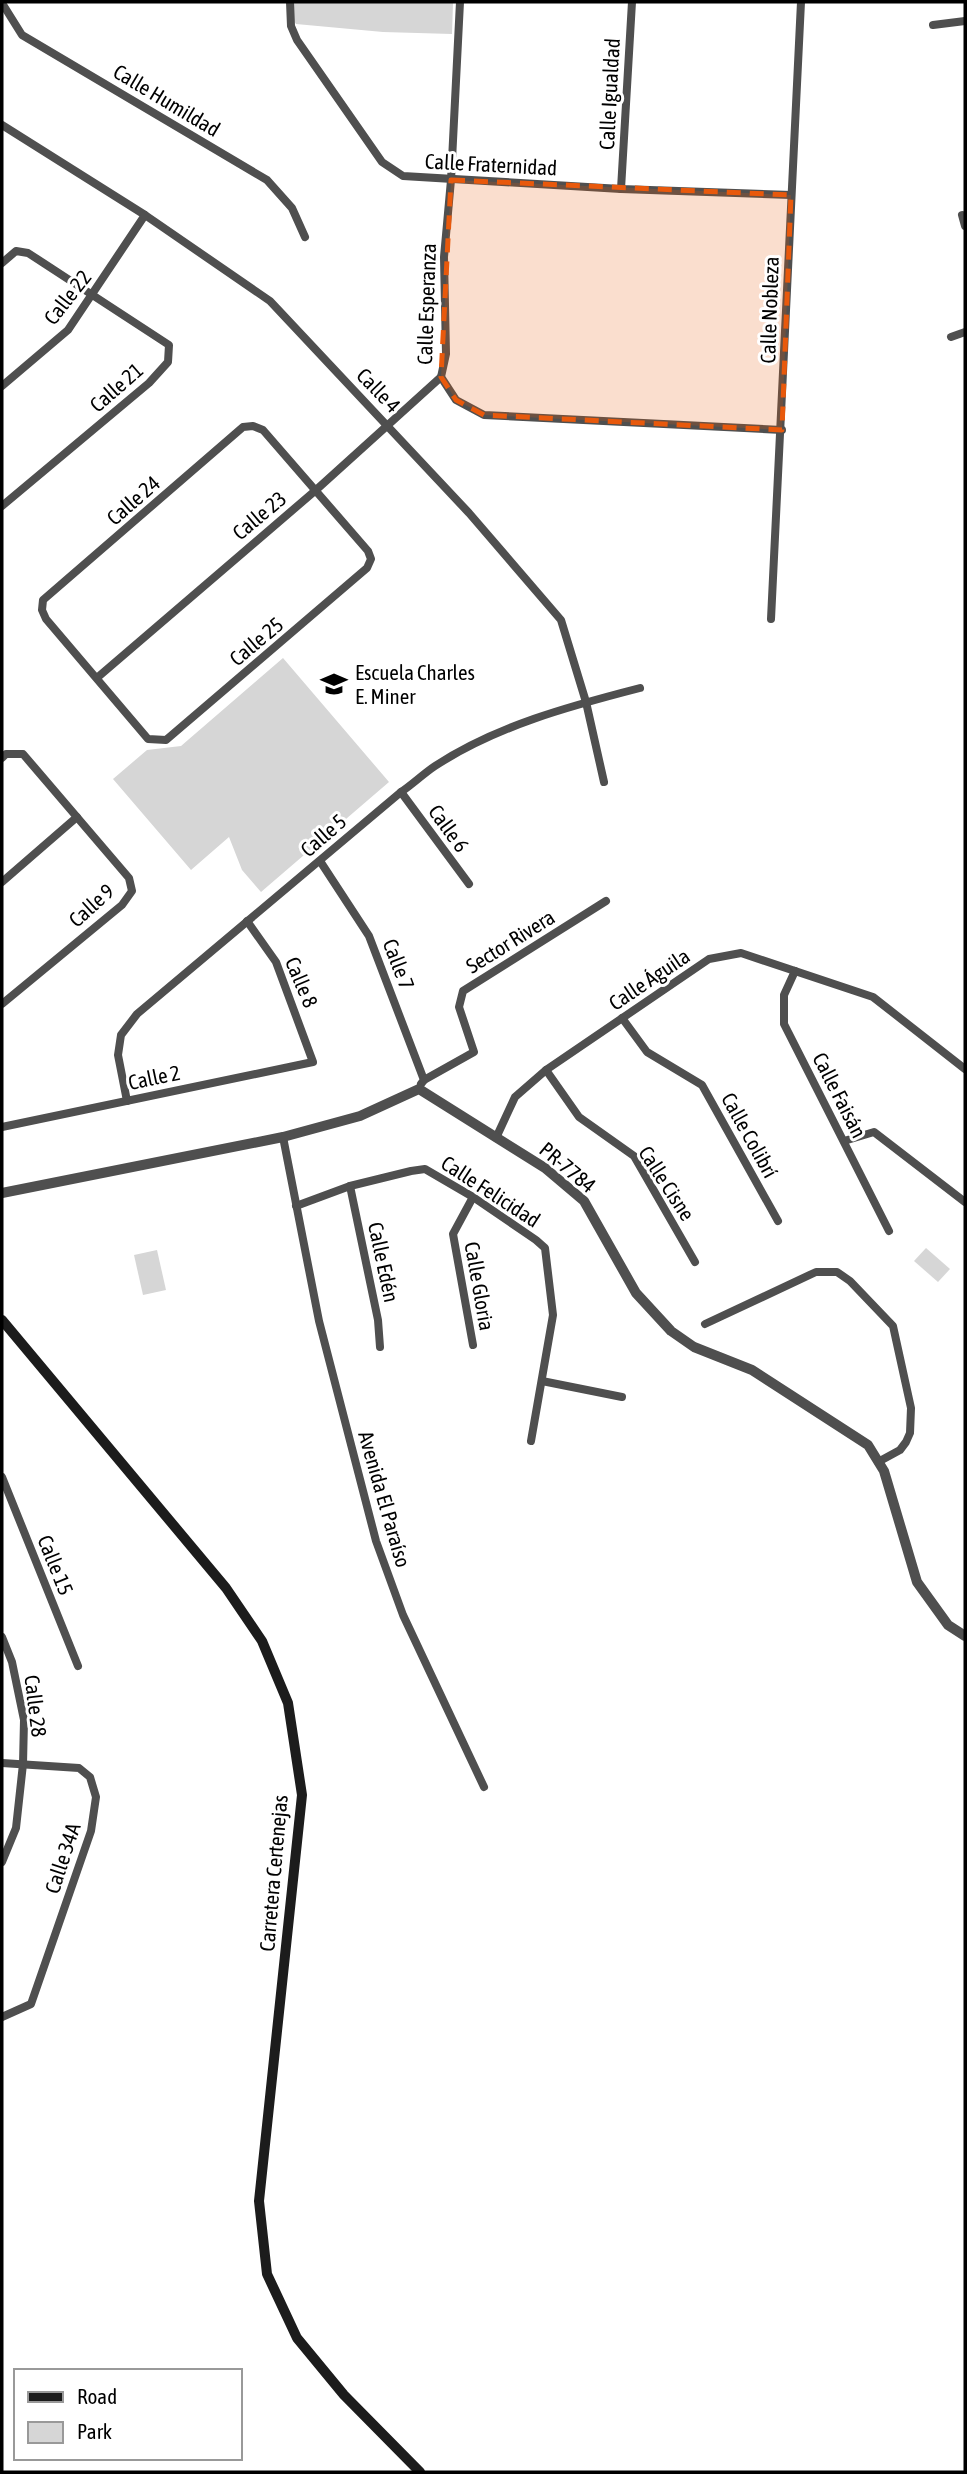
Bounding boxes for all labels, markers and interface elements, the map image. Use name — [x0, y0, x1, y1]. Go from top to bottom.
street label: Calle Igualdad — [594, 38, 624, 150]
street label: Calle Humildad — [109, 59, 225, 141]
street label: Calle Fraternidad — [424, 149, 558, 179]
street label: Calle Esperanza — [412, 243, 440, 365]
street label: Calle Nobleza — [755, 256, 783, 364]
street label: Calle 22 — [38, 265, 96, 329]
street label: Calle 21 — [85, 358, 147, 416]
street label: Calle 4 — [352, 363, 406, 417]
street label: Calle 24 — [102, 470, 164, 529]
street label: Calle 23 — [227, 486, 291, 544]
street label: Calle 25 — [224, 612, 288, 670]
place label: Escuela Charles E. Miner — [355, 660, 475, 708]
school or university icon: Escuela Charles E. Miner — [319, 669, 349, 699]
street label: Calle 6 — [424, 800, 474, 856]
street label: Calle 5 — [295, 809, 351, 861]
street label: Calle 9 — [63, 879, 119, 931]
street label: Sector Rivera — [461, 904, 559, 978]
street label: Calle 7 — [378, 935, 420, 993]
street label: Calle Águila — [604, 943, 694, 1015]
street label: Calle 8 — [281, 953, 323, 1011]
street label: Calle Faisán — [808, 1048, 872, 1142]
street label: Calle 2 — [126, 1060, 182, 1094]
street label: Calle Colibrí — [717, 1088, 783, 1182]
street label: PR-7784 — [535, 1137, 601, 1197]
street label: Calle Cisne — [634, 1141, 700, 1225]
street label: Calle Felicidad — [437, 1150, 545, 1232]
street label: Calle Edén — [364, 1220, 404, 1304]
street label: Calle Gloria — [460, 1240, 500, 1332]
street label: Avenida El Paraíso — [354, 1428, 416, 1570]
street label: Calle 15 — [33, 1532, 79, 1598]
street label: Calle 28 — [20, 1674, 52, 1738]
street label: Carretera Certenejas — [254, 1794, 292, 1952]
street label: Calle 34A — [39, 1819, 85, 1896]
legend — [14, 2369, 242, 2460]
text: Road — [77, 2384, 117, 2408]
text: Park — [77, 2419, 112, 2443]

